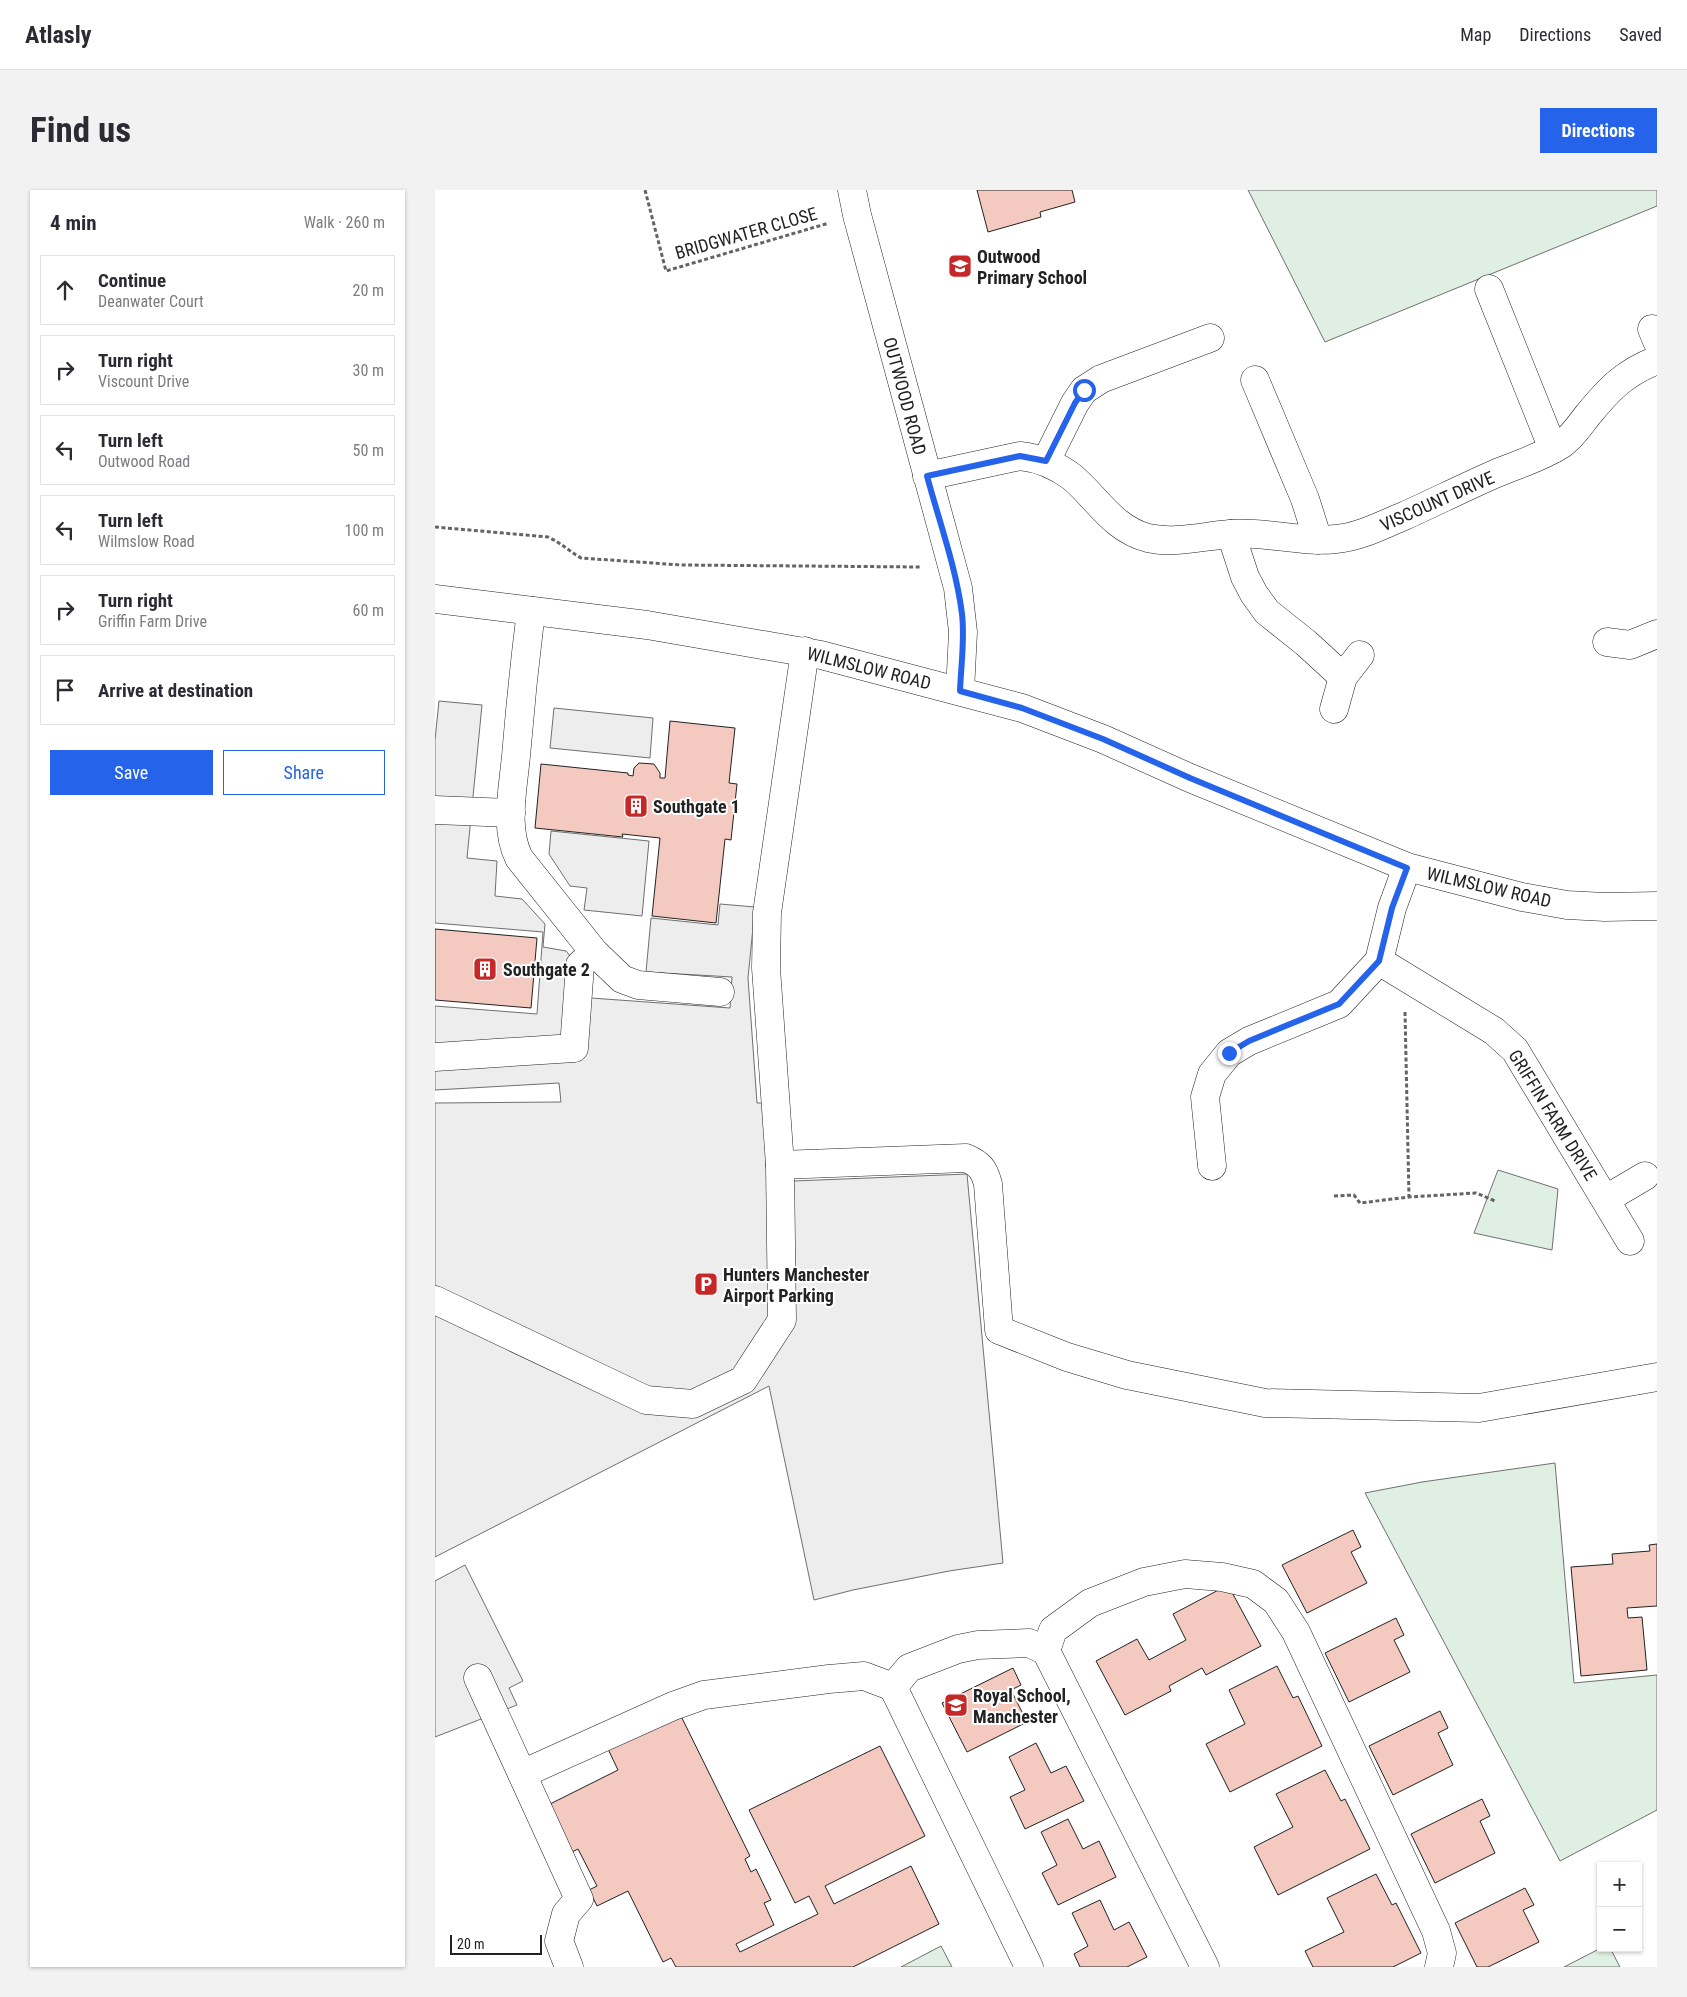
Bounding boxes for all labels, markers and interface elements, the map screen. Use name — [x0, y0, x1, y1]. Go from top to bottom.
text: Atlasly — [25, 21, 91, 49]
text: Map — [1460, 24, 1491, 45]
text: Directions — [1519, 24, 1591, 45]
text: Saved — [1619, 24, 1662, 45]
button: Directions — [1540, 108, 1657, 153]
text: Find us — [30, 110, 131, 151]
street label: BRIDGWATER CLOSE — [673, 203, 819, 263]
text: 4 min — [50, 211, 97, 235]
text: Walk · 260 m — [304, 213, 385, 232]
place label: Outwood Primary School — [977, 246, 1087, 288]
school or university icon: Outwood Primary School — [947, 253, 973, 279]
text: Continue — [98, 269, 166, 292]
icon: ahead — [51, 276, 79, 304]
text: 20 m — [352, 281, 384, 300]
text: Deanwater Court — [98, 292, 204, 311]
street label: OUTWOOD ROAD — [879, 335, 931, 457]
text: Turn right — [98, 349, 173, 372]
icon: right — [51, 356, 79, 384]
text: 30 m — [352, 361, 384, 380]
text: Viscount Drive — [98, 372, 189, 391]
route start — [1073, 379, 1096, 402]
text: Turn left — [98, 429, 163, 452]
icon: left — [51, 436, 79, 464]
text: 50 m — [352, 441, 384, 460]
text: Outwood Road — [98, 452, 190, 471]
street label: VISCOUNT DRIVE — [1377, 466, 1497, 535]
text: Turn left — [98, 509, 163, 532]
icon: left — [51, 516, 79, 544]
text: 100 m — [345, 521, 384, 540]
text: Wilmslow Road — [98, 532, 195, 551]
text: Turn right — [98, 589, 173, 612]
icon: right — [51, 596, 79, 624]
text: 60 m — [352, 601, 384, 620]
text: Griffin Farm Drive — [98, 612, 207, 631]
street label: WILMSLOW ROAD — [805, 642, 933, 694]
icon: arrive — [51, 676, 79, 704]
text: Arrive at destination — [98, 679, 253, 702]
button: Save — [50, 750, 213, 795]
button: Share — [223, 750, 385, 795]
building icon: Southgate 1 — [623, 793, 649, 819]
place label: Southgate 1 — [653, 796, 740, 817]
street label: WILMSLOW ROAD — [1425, 862, 1553, 912]
building icon: Southgate 2 — [472, 956, 498, 982]
place label: Southgate 2 — [503, 959, 590, 980]
route end — [1218, 1042, 1241, 1065]
street label: GRIFFIN FARM DRIVE — [1504, 1046, 1602, 1184]
place label: Hunters Manchester Airport Parking — [723, 1264, 869, 1306]
parking icon: Hunters Manchester Airport Parking — [693, 1271, 719, 1297]
place label: Royal School, Manchester — [973, 1685, 1071, 1727]
school or university icon: Royal School, Manchester — [943, 1692, 969, 1718]
map controls — [1597, 1862, 1642, 1952]
button: + — [1597, 1862, 1642, 1907]
button: − — [1597, 1907, 1642, 1952]
scale bar — [450, 1932, 543, 1955]
text: 20 m — [457, 1936, 485, 1952]

